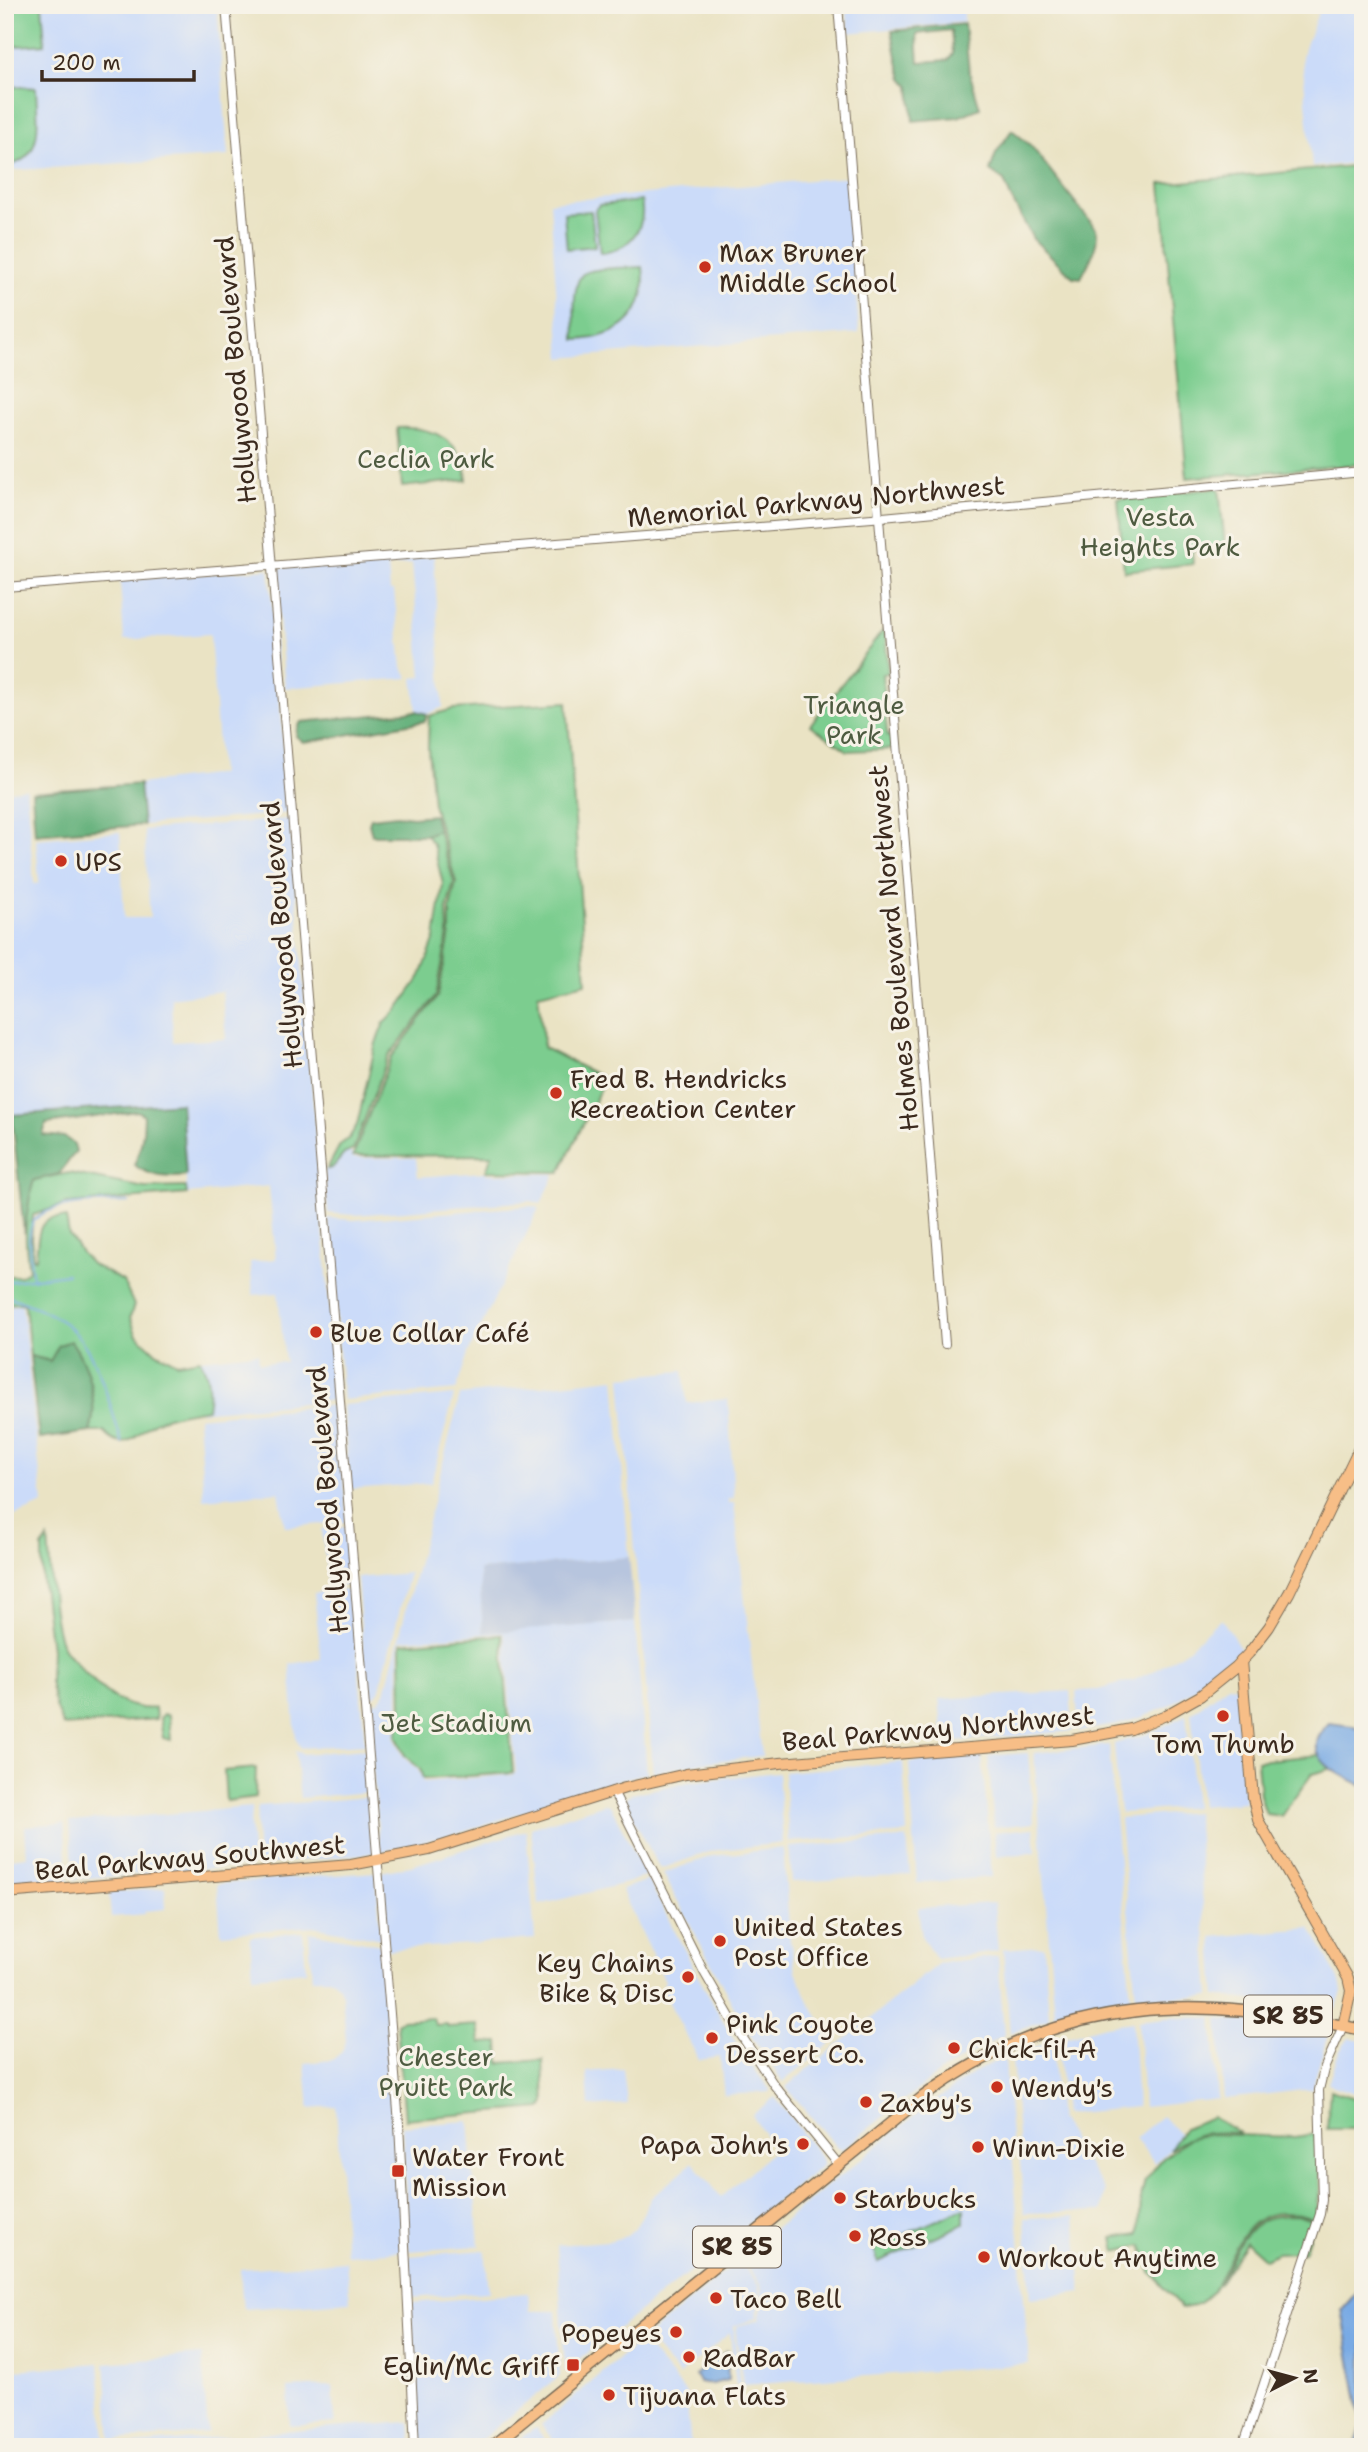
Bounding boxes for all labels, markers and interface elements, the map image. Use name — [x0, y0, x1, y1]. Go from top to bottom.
scale bar — [42, 38, 194, 82]
text: 200 m — [52, 49, 121, 77]
street label: Hollywood Boulevard — [206, 235, 264, 505]
place label: Max Bruner Middle School — [719, 235, 897, 300]
marker: Max Bruner Middle School — [697, 259, 713, 275]
park label: Ceclia Park — [357, 441, 495, 476]
street label: Memorial Parkway Northwest — [626, 467, 1006, 535]
park label: Vesta Heights Park — [1080, 499, 1240, 564]
park label: Triangle Park — [803, 687, 905, 752]
street label: Holmes Boulevard Northwest — [860, 763, 926, 1133]
street label: Hollywood Boulevard — [252, 800, 310, 1070]
place label: UPS — [75, 844, 122, 879]
marker: UPS — [53, 853, 69, 869]
place label: Fred B. Hendricks Recreation Center — [570, 1061, 796, 1126]
marker: Fred B. Hendricks Recreation Center — [548, 1085, 564, 1101]
place label: Blue Collar Café — [330, 1315, 530, 1350]
marker: Blue Collar Café — [308, 1324, 324, 1340]
street label: Hollywood Boulevard — [298, 1365, 356, 1635]
street label: Beal Parkway Northwest — [781, 1697, 1095, 1759]
park label: Jet Stadium — [380, 1705, 532, 1740]
marker: Tom Thumb — [1215, 1708, 1231, 1724]
place label: Tom Thumb — [1151, 1726, 1295, 1761]
street label: Beal Parkway Southwest — [33, 1826, 347, 1888]
place label: United States Post Office — [734, 1909, 903, 1974]
marker: United States Post Office — [712, 1933, 728, 1949]
place label: Key Chains Bike & Disc — [537, 1945, 674, 2010]
marker: Key Chains Bike & Disc — [680, 1969, 696, 1985]
road number: SR 85 — [1244, 1996, 1332, 2036]
place label: Pink Coyote Dessert Co. — [726, 2006, 874, 2071]
marker: Pink Coyote Dessert Co. — [704, 2030, 720, 2046]
place label: Chick-fil-A — [968, 2031, 1096, 2066]
park label: Chester Pruitt Park — [378, 2039, 514, 2104]
marker: Chick-fil-A — [946, 2040, 962, 2056]
place label: Wendy's — [1011, 2070, 1113, 2105]
marker: Wendy's — [989, 2079, 1005, 2095]
place label: Zaxby's — [880, 2085, 972, 2120]
marker: Zaxby's — [858, 2094, 874, 2110]
place label: Papa John's — [640, 2127, 789, 2162]
place label: Winn-Dixie — [992, 2130, 1125, 2165]
marker: Papa John's — [795, 2136, 811, 2152]
place label: Water Front Mission — [412, 2139, 565, 2204]
marker: Winn-Dixie — [970, 2139, 986, 2155]
marker: Water Front Mission — [390, 2163, 406, 2179]
place label: Starbucks — [854, 2181, 977, 2216]
marker: Starbucks — [832, 2190, 848, 2206]
place label: Ross — [869, 2219, 927, 2254]
road number: SR 85 — [693, 2226, 781, 2268]
marker: Ross — [847, 2228, 863, 2244]
place label: Workout Anytime — [998, 2240, 1217, 2275]
marker: Workout Anytime — [976, 2249, 992, 2265]
place label: Taco Bell — [730, 2281, 841, 2316]
marker: Taco Bell — [708, 2290, 724, 2306]
place label: Popeyes — [561, 2315, 662, 2350]
marker: Popeyes — [668, 2324, 684, 2340]
place label: RadBar — [703, 2340, 796, 2375]
north arrow — [1260, 2344, 1330, 2414]
place label: Eglin/Mc Griff — [383, 2348, 560, 2383]
marker: RadBar — [681, 2349, 697, 2365]
marker: Eglin/Mc Griff — [565, 2357, 581, 2373]
text: N — [1297, 2367, 1324, 2385]
place label: Tijuana Flats — [623, 2378, 786, 2413]
marker: Tijuana Flats — [601, 2387, 617, 2403]

